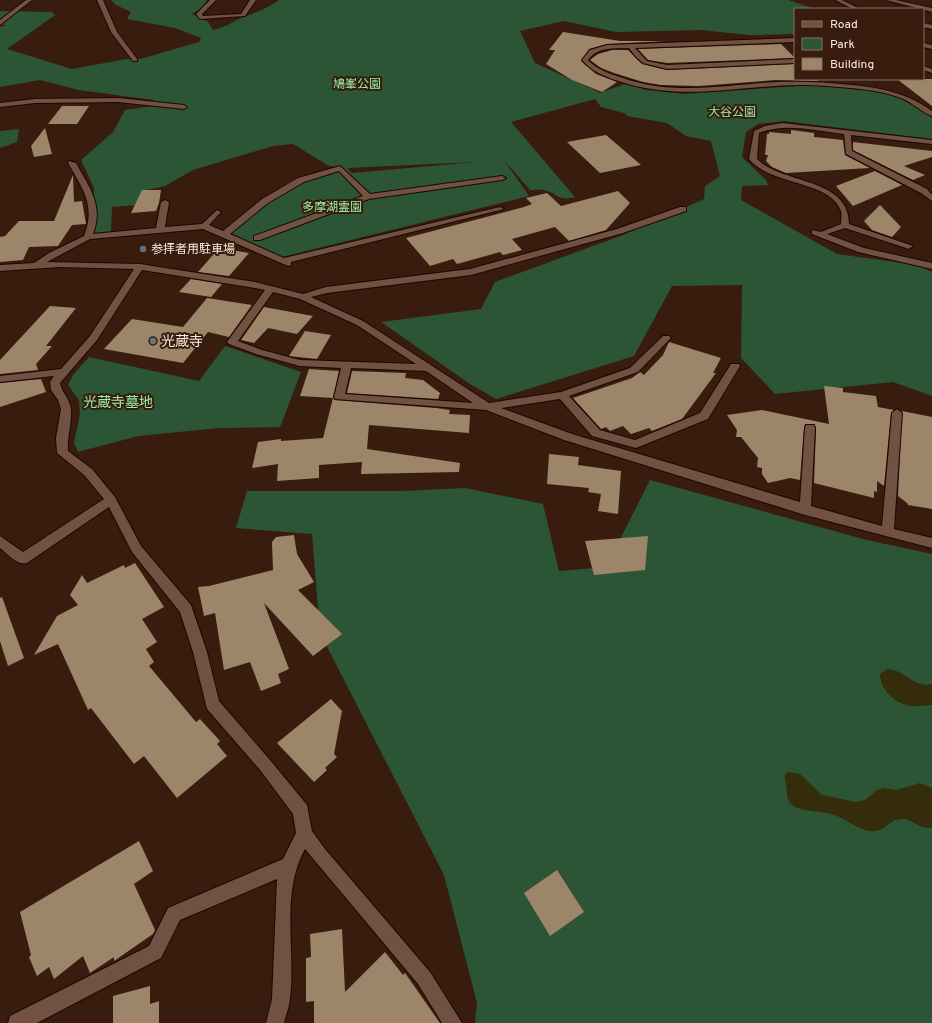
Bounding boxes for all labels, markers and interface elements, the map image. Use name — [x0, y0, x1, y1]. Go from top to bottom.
legend — [794, 8, 924, 80]
text: Road — [830, 17, 858, 33]
text: Park — [830, 37, 855, 53]
text: Building — [830, 57, 874, 73]
park label: 鳩峯公園 — [333, 77, 381, 93]
park label: 大谷公園 — [708, 105, 756, 121]
park label: 多摩湖霊園 — [302, 200, 362, 216]
place label: 参拝者用駐車場 — [151, 242, 235, 258]
marker: 参拝者用駐車場 — [138, 244, 148, 254]
place label: 光蔵寺 — [161, 334, 203, 351]
marker: 光蔵寺 — [148, 336, 158, 346]
park label: 光蔵寺墓地 — [83, 395, 153, 412]

